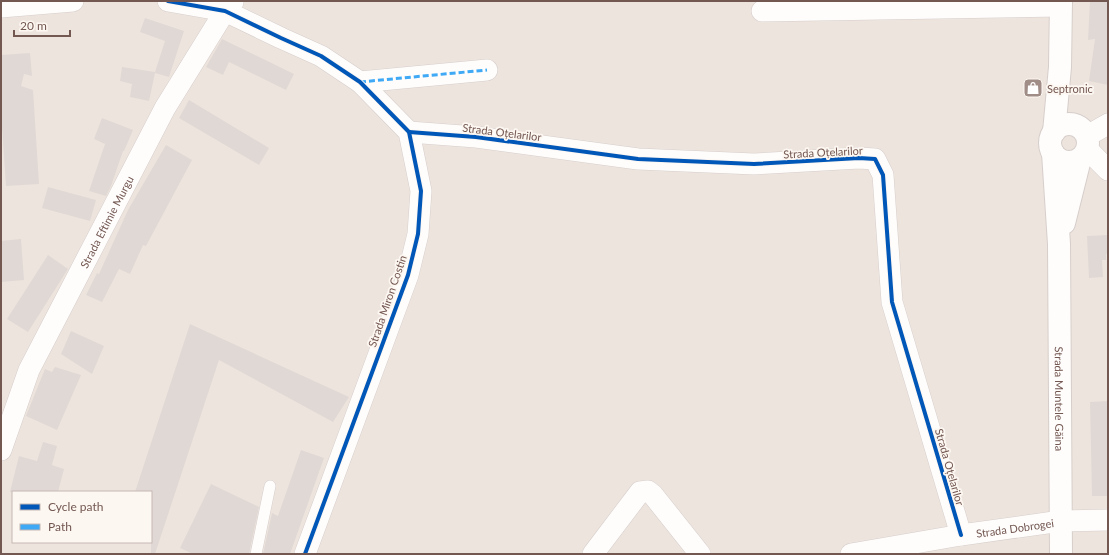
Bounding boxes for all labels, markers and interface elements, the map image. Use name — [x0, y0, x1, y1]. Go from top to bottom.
scale bar — [14, 12, 70, 38]
text: 20 m — [20, 18, 47, 33]
shop icon: Septronic — [1022, 77, 1044, 99]
place label: Septronic — [1047, 82, 1093, 95]
street label: Strada Oțelarilor — [462, 121, 542, 143]
street label: Strada Oțelarilor — [783, 143, 863, 161]
street label: Strada Eftimie Murgu — [77, 173, 135, 270]
street label: Strada Miron Costin — [365, 253, 409, 349]
street label: Strada Muntele Găina — [1053, 346, 1067, 451]
street label: Strada Oțelarilor — [933, 427, 967, 507]
legend — [12, 491, 152, 543]
text: Cycle path — [48, 499, 103, 514]
street label: Strada Dobrogei — [975, 516, 1055, 539]
text: Path — [48, 519, 72, 534]

